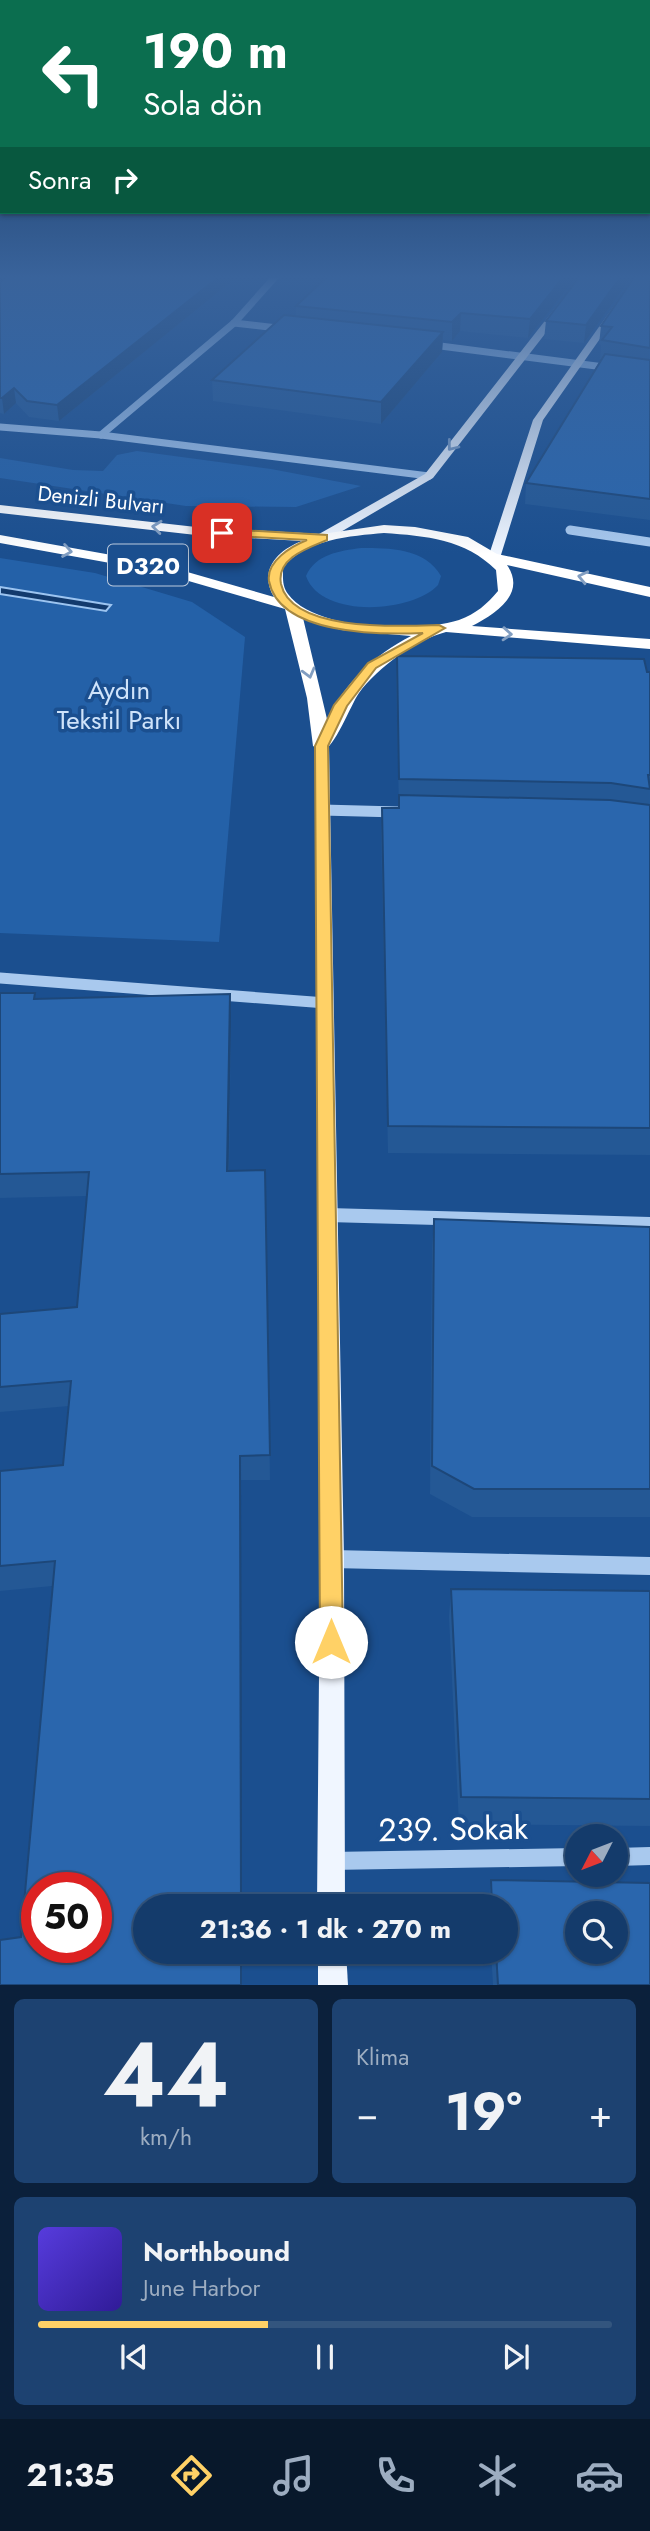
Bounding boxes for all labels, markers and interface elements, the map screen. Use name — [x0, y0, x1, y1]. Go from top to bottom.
text: 190 m — [143, 16, 288, 86]
icon: left — [28, 28, 119, 119]
text: Sola dön — [143, 81, 263, 127]
text: Sonra — [28, 161, 92, 199]
icon: right — [106, 161, 144, 199]
one-way arrow — [448, 438, 461, 450]
street label: Denizli Bulvarı — [36, 478, 166, 522]
pin — [192, 503, 252, 563]
icon: arrive — [203, 514, 241, 552]
one-way arrow — [151, 520, 163, 535]
one-way arrow — [61, 543, 73, 558]
road number: D320 — [108, 544, 188, 586]
one-way arrow — [577, 571, 589, 586]
one-way arrow — [502, 626, 513, 641]
one-way arrow — [301, 667, 315, 679]
park label: Aydın Tekstil Parkı — [57, 671, 181, 739]
position arrow — [294, 1605, 368, 1679]
street label: 239. Sokak — [378, 1805, 529, 1853]
north arrow — [565, 1824, 628, 1886]
map controls — [565, 1824, 628, 1964]
speed limit sign: 50 — [21, 1872, 112, 1963]
button: search — [565, 1901, 628, 1964]
text: 21:36 · 1 dk · 270 m — [200, 1910, 451, 1948]
text: 44 — [102, 2009, 230, 2140]
text: Klima — [356, 2040, 409, 2074]
text: 19° — [445, 2074, 522, 2150]
text: − — [356, 2086, 378, 2141]
text: + — [589, 2086, 612, 2141]
text: km/h — [140, 2120, 192, 2154]
text: Northbound — [143, 2233, 290, 2271]
text: June Harbor — [143, 2271, 260, 2305]
icon: previous — [115, 2338, 153, 2376]
icon: pause — [306, 2338, 344, 2376]
icon: next — [497, 2338, 535, 2376]
icon: directions — [167, 2451, 216, 2500]
icon: music — [269, 2451, 318, 2500]
icon: phone — [371, 2451, 420, 2500]
icon: climate — [473, 2451, 522, 2500]
icon: car — [575, 2451, 624, 2500]
text: 21:35 — [26, 2452, 115, 2498]

